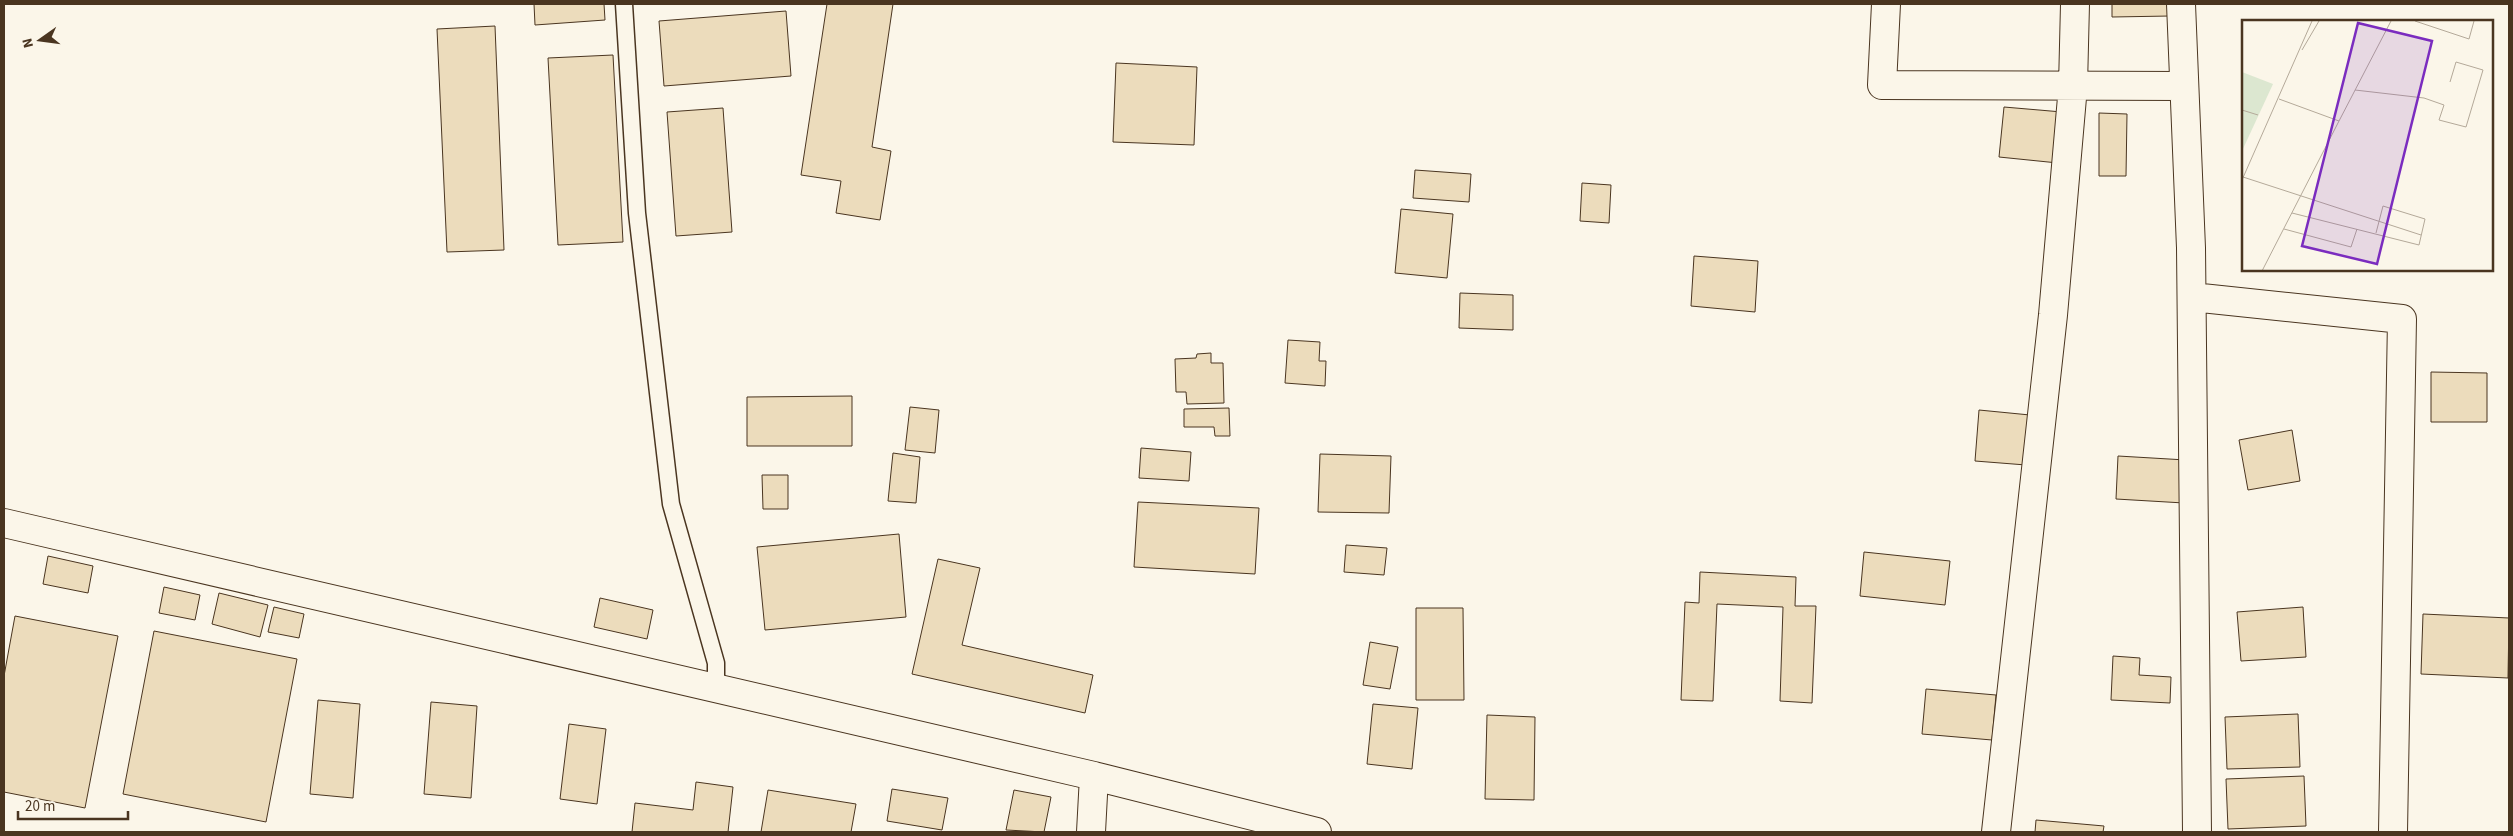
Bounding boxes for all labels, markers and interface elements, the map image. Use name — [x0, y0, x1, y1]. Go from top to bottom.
north arrow — [15, 15, 65, 65]
inset map — [2242, 20, 2493, 271]
text: N — [18, 36, 39, 50]
scale bar — [18, 788, 128, 820]
text: 20 m — [25, 796, 55, 817]

